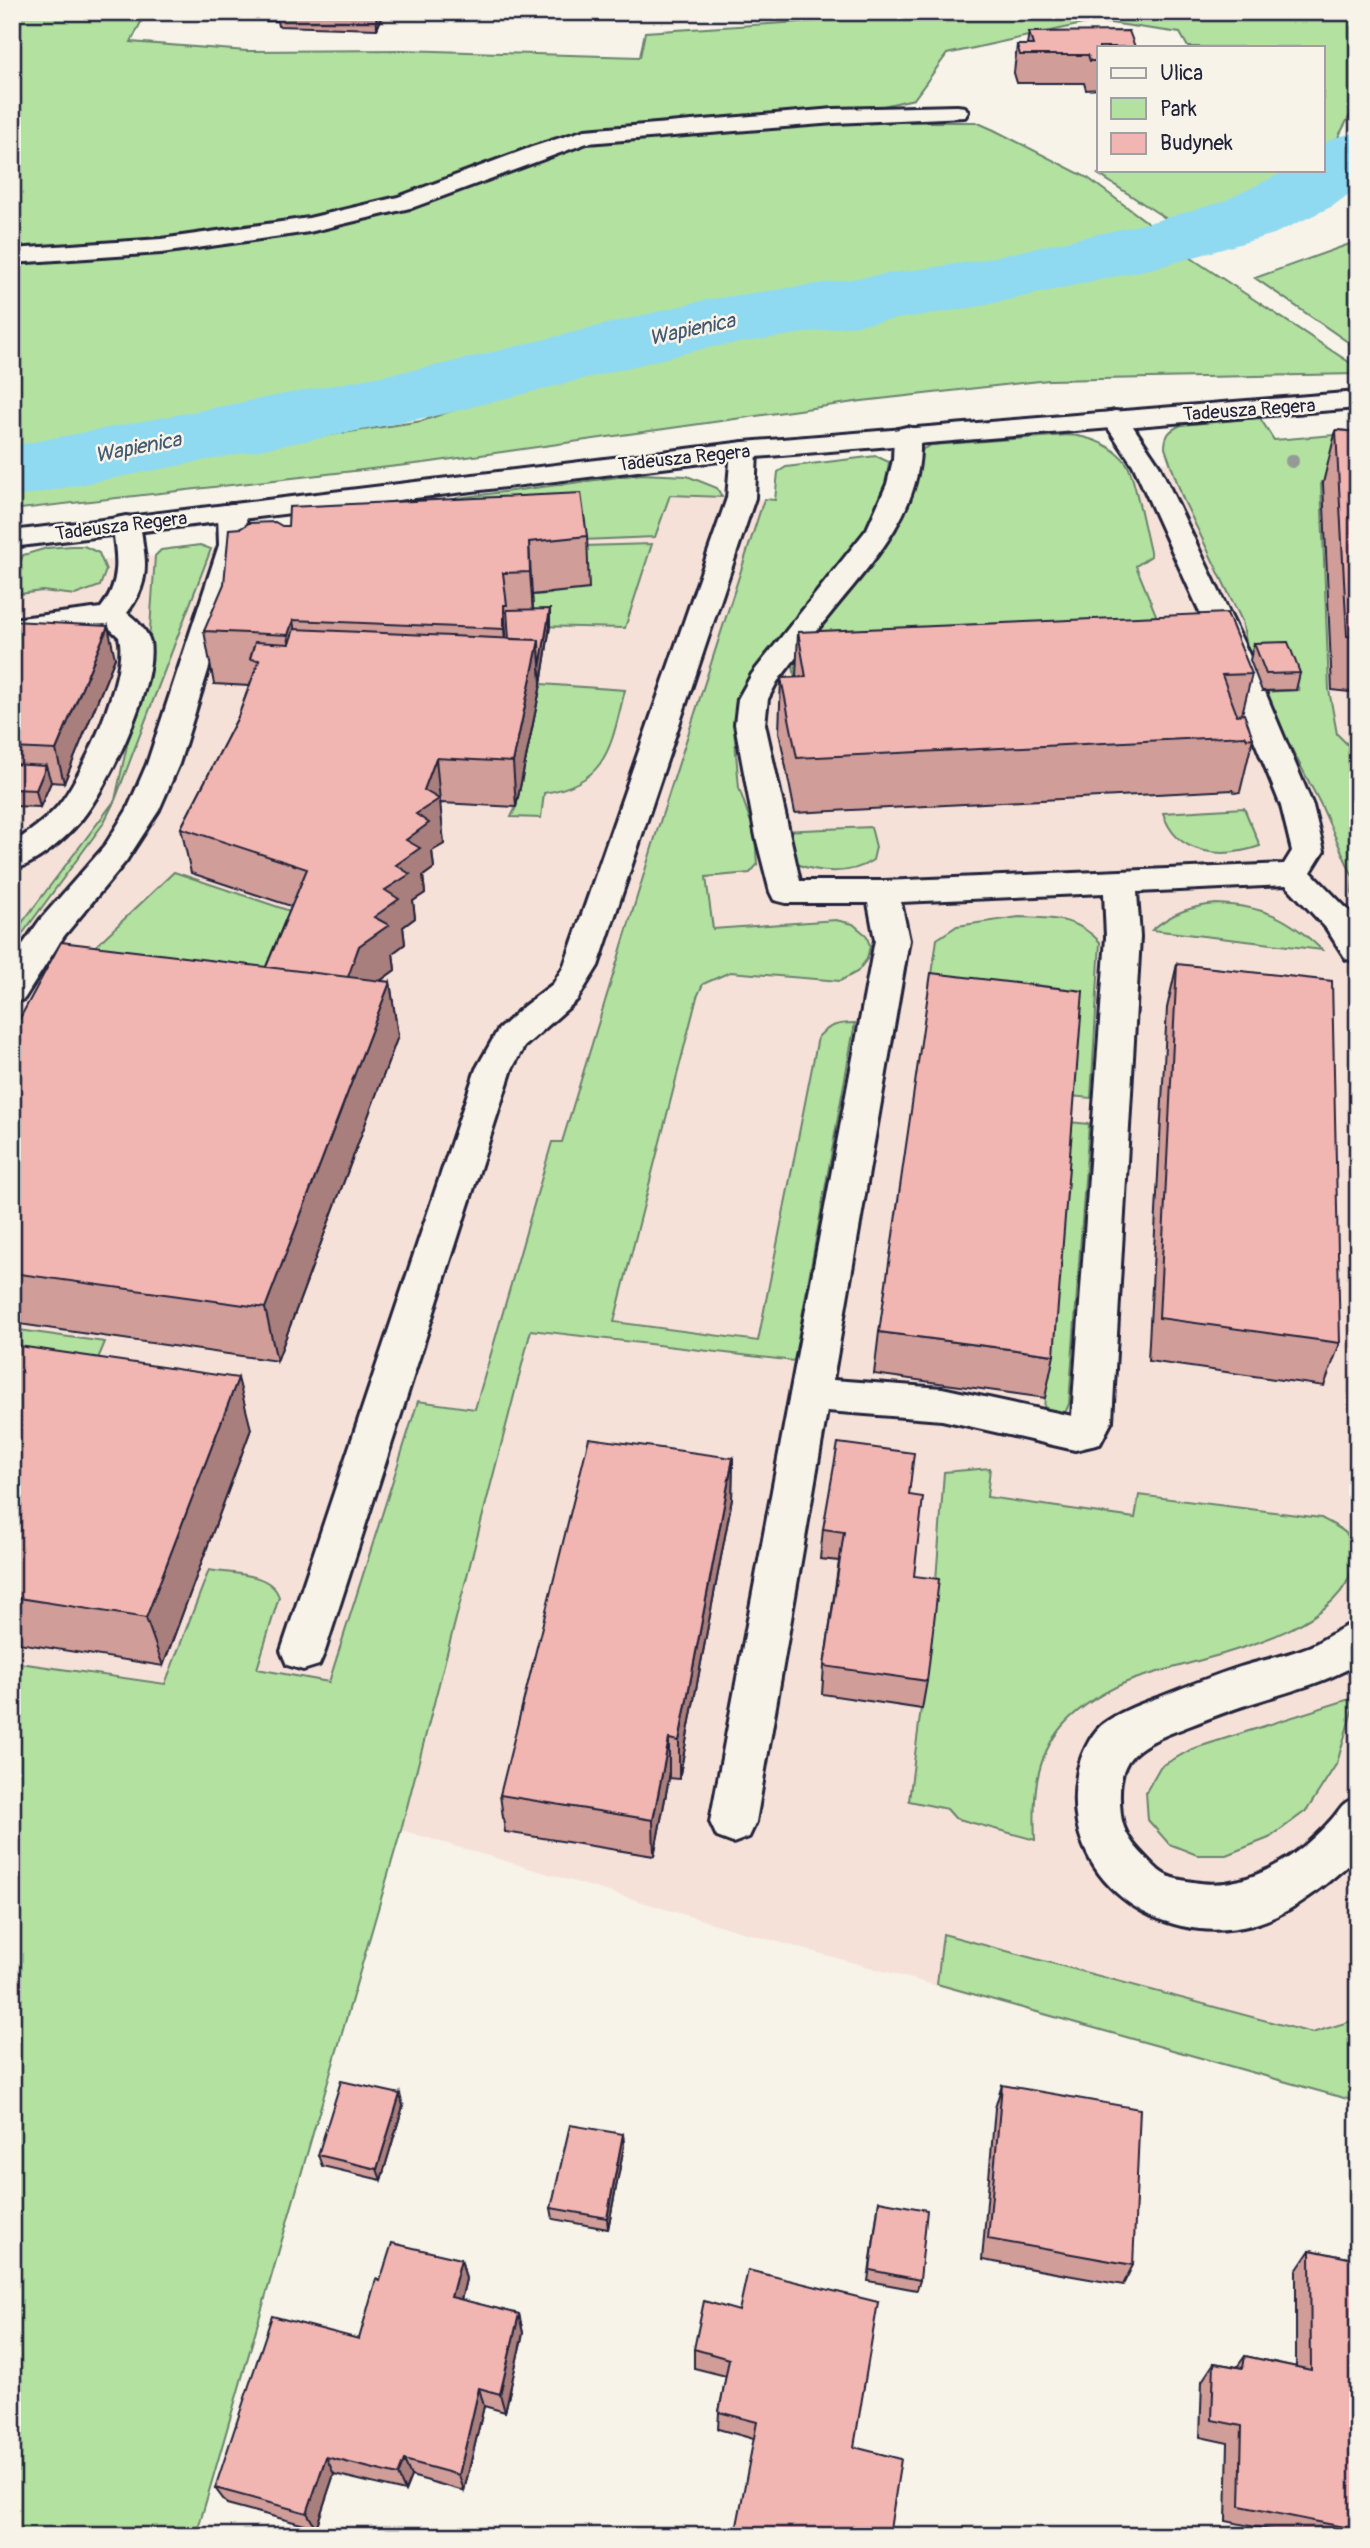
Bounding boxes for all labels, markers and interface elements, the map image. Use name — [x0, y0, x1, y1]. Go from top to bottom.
legend — [1097, 46, 1324, 172]
text: Ulica — [1160, 60, 1203, 87]
text: Park — [1160, 96, 1197, 123]
text: Budynek — [1160, 130, 1233, 157]
water label: Wapienica — [647, 307, 739, 352]
street label: Tadeusza Regera — [1182, 393, 1316, 427]
water label: Wapienica — [93, 426, 185, 469]
street label: Tadeusza Regera — [617, 439, 752, 477]
street label: Tadeusza Regera — [54, 506, 189, 546]

